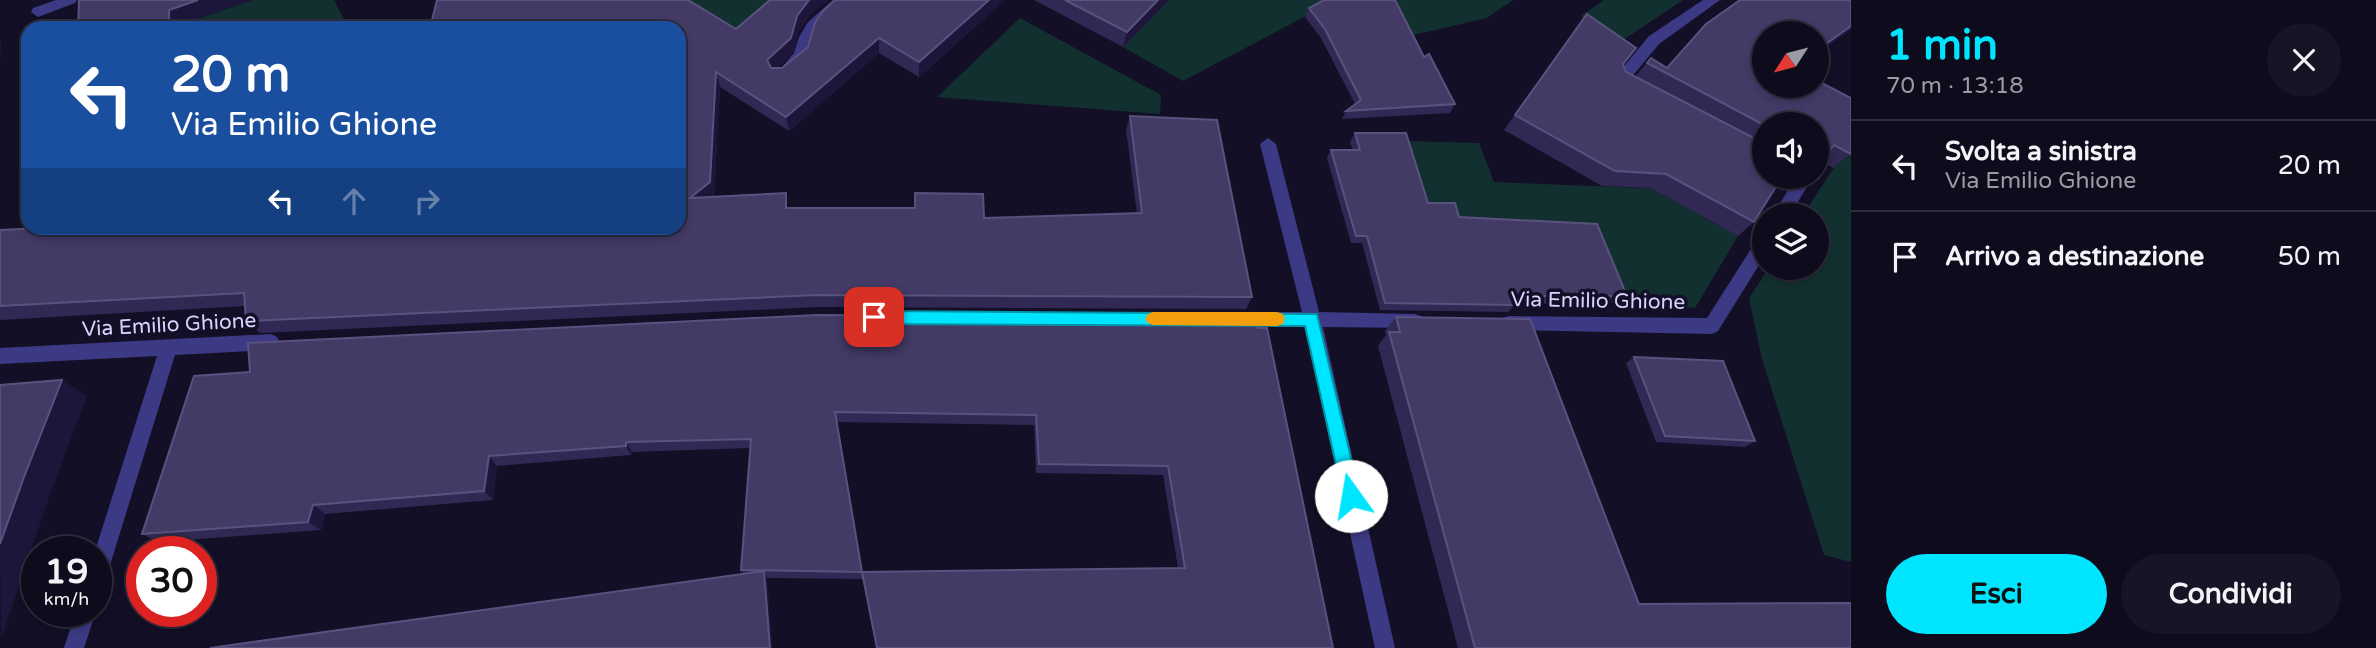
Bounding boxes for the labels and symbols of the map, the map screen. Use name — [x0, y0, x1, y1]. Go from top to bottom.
north arrow — [1752, 21, 1829, 98]
pin — [844, 287, 904, 347]
street label: Via Emilio Ghione — [1510, 287, 1686, 315]
street label: Via Emilio Ghione — [81, 308, 257, 342]
position arrow — [1314, 459, 1388, 533]
speed limit sign: 30 — [126, 536, 217, 627]

